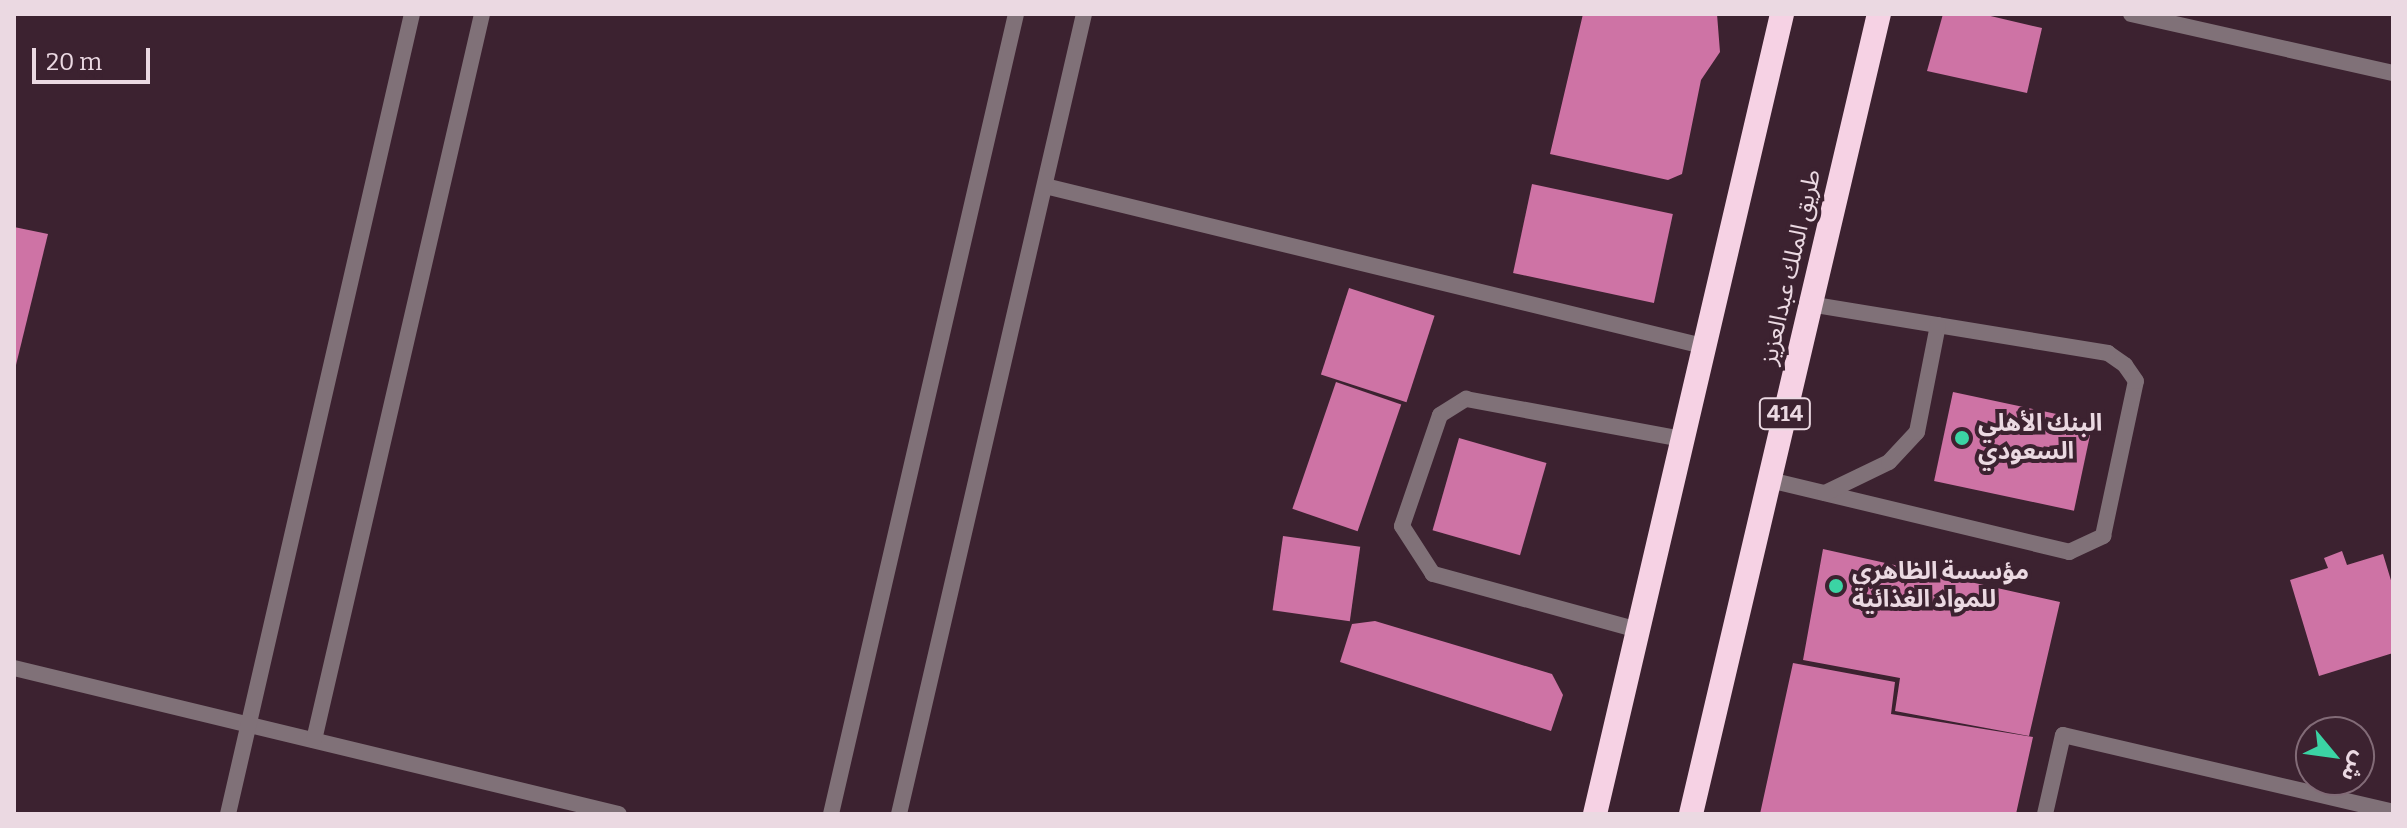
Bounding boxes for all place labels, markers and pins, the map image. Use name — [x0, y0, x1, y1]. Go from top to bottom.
place label: البنك الأهلي السعودي — [1978, 410, 2102, 466]
marker: البنك الأهلي السعودي — [1953, 429, 1971, 447]
place label: مؤسسة الظاهري للمواد الغذائية — [1852, 558, 2029, 614]
marker: مؤسسة الظاهري للمواد الغذائية — [1827, 577, 1845, 595]

